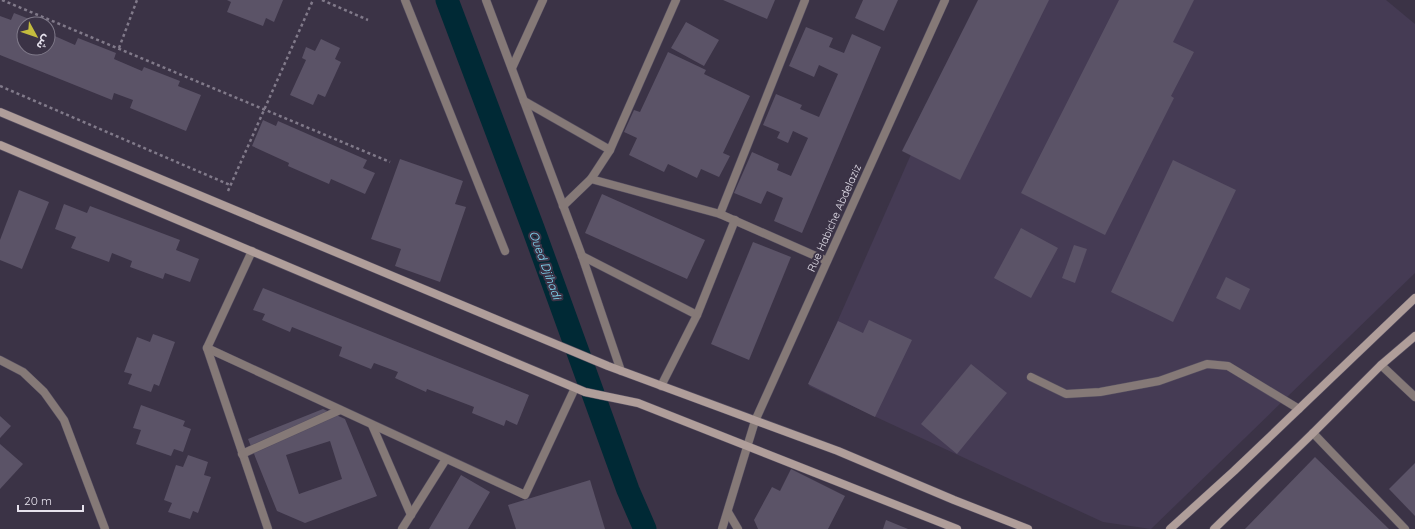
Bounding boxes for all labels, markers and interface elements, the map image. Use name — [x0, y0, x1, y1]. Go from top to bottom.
north arrow — [16, 16, 56, 56]
text: ش — [33, 32, 54, 53]
street label: Rue Habiche Abdelaziz — [804, 162, 864, 274]
water label: Oued Djihadi — [526, 229, 565, 302]
scale bar — [18, 487, 83, 513]
text: 20 m — [24, 493, 52, 508]

